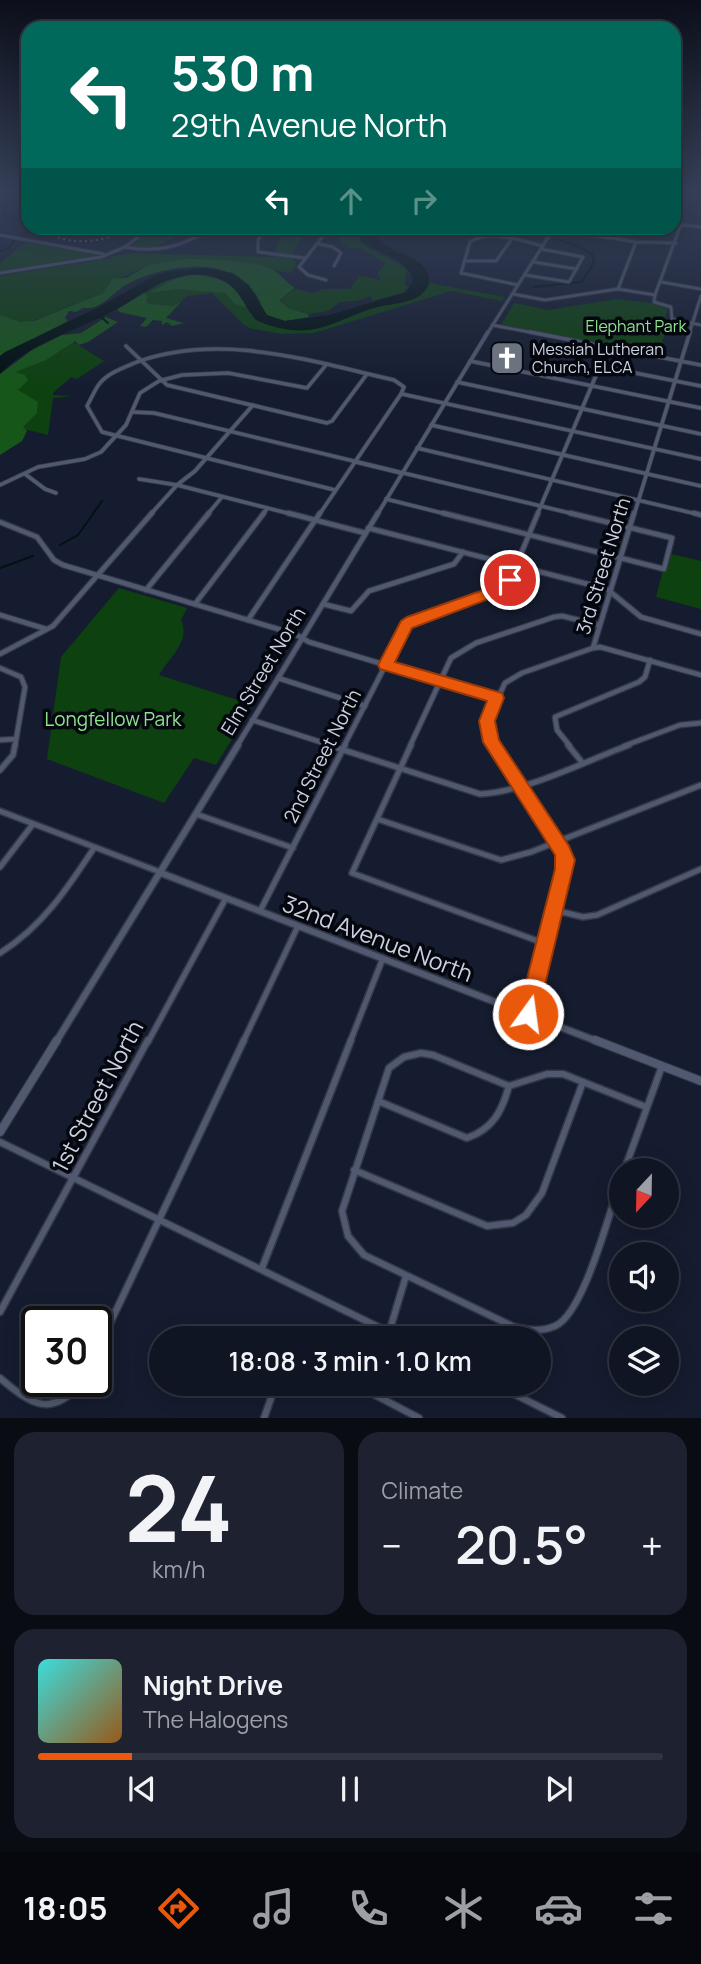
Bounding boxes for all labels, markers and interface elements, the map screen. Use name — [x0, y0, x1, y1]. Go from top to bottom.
text: 530 m — [171, 39, 314, 106]
icon: left — [56, 49, 147, 140]
text: 29th Avenue North — [171, 103, 447, 147]
icon: left — [259, 182, 297, 220]
icon: ahead — [332, 182, 370, 220]
icon: right — [405, 182, 443, 220]
park label: Elephant Park — [586, 315, 687, 337]
place label: Messiah Lutheran Church, ELCA — [532, 338, 664, 378]
church icon: Messiah Lutheran Church, ELCA — [488, 339, 526, 377]
street label: 3rd Street North — [570, 494, 636, 638]
pin — [480, 550, 540, 610]
icon: arrive — [491, 561, 529, 599]
street label: Elm Street North — [215, 602, 311, 740]
street label: 2nd Street North — [277, 685, 367, 827]
park label: Longfellow Park — [45, 706, 182, 732]
street label: 32nd Avenue North — [278, 887, 478, 989]
position arrow — [491, 977, 565, 1051]
street label: 1st Street North — [44, 1015, 150, 1177]
north arrow — [609, 1158, 679, 1228]
map controls — [609, 1158, 679, 1396]
button: sound — [609, 1242, 679, 1312]
speed limit sign: 30 — [21, 1306, 112, 1397]
button: layers — [609, 1326, 679, 1396]
text: 18:08 · 3 min · 1.0 km — [228, 1343, 472, 1379]
text: 24 — [125, 1445, 233, 1569]
text: Climate — [382, 1474, 463, 1506]
text: 20.5° — [455, 1509, 588, 1580]
text: − — [382, 1519, 402, 1571]
text: + — [641, 1519, 663, 1571]
text: km/h — [152, 1553, 206, 1585]
text: Night Drive — [143, 1667, 283, 1703]
text: The Halogens — [143, 1703, 288, 1735]
icon: previous — [123, 1770, 161, 1808]
icon: pause — [331, 1770, 369, 1808]
icon: next — [540, 1770, 578, 1808]
icon: directions — [154, 1884, 203, 1933]
icon: music — [249, 1884, 298, 1933]
icon: phone — [344, 1884, 393, 1933]
icon: climate — [439, 1884, 488, 1933]
icon: car — [534, 1884, 583, 1933]
icon: filters — [629, 1884, 678, 1933]
text: 18:05 — [23, 1886, 107, 1930]

